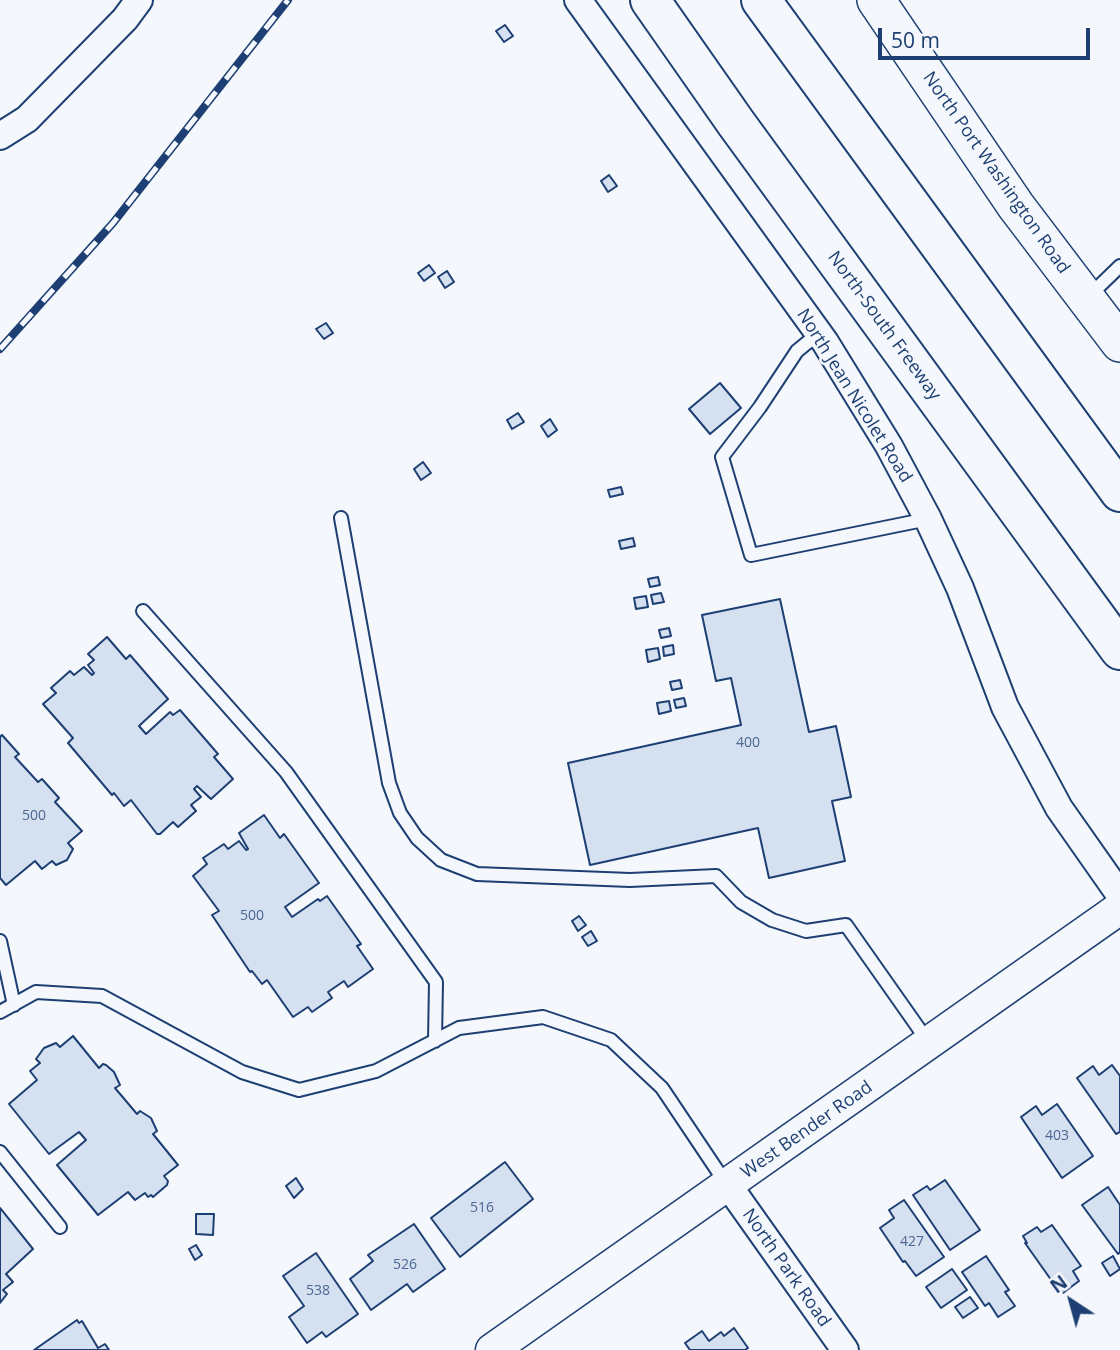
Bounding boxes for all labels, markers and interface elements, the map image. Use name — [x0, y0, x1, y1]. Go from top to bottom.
scale bar — [882, 14, 1094, 58]
text: 50 m — [891, 26, 940, 54]
street label: North Port Washington Road — [918, 68, 1074, 278]
street label: North-South Freeway — [823, 247, 945, 405]
street label: North Jean Nicolet Road — [792, 305, 916, 487]
house number: 400 — [736, 735, 760, 751]
house number: 500 — [22, 808, 46, 824]
house number: 500 — [240, 908, 264, 924]
street label: West Bender Road — [737, 1077, 877, 1183]
house number: 403 — [1045, 1128, 1069, 1144]
house number: 516 — [470, 1200, 494, 1216]
street label: North Park Road — [737, 1205, 835, 1331]
house number: 427 — [900, 1234, 924, 1250]
house number: 526 — [393, 1257, 417, 1273]
north arrow — [1036, 1266, 1106, 1336]
text: N — [1045, 1269, 1073, 1299]
house number: 538 — [306, 1283, 330, 1299]

